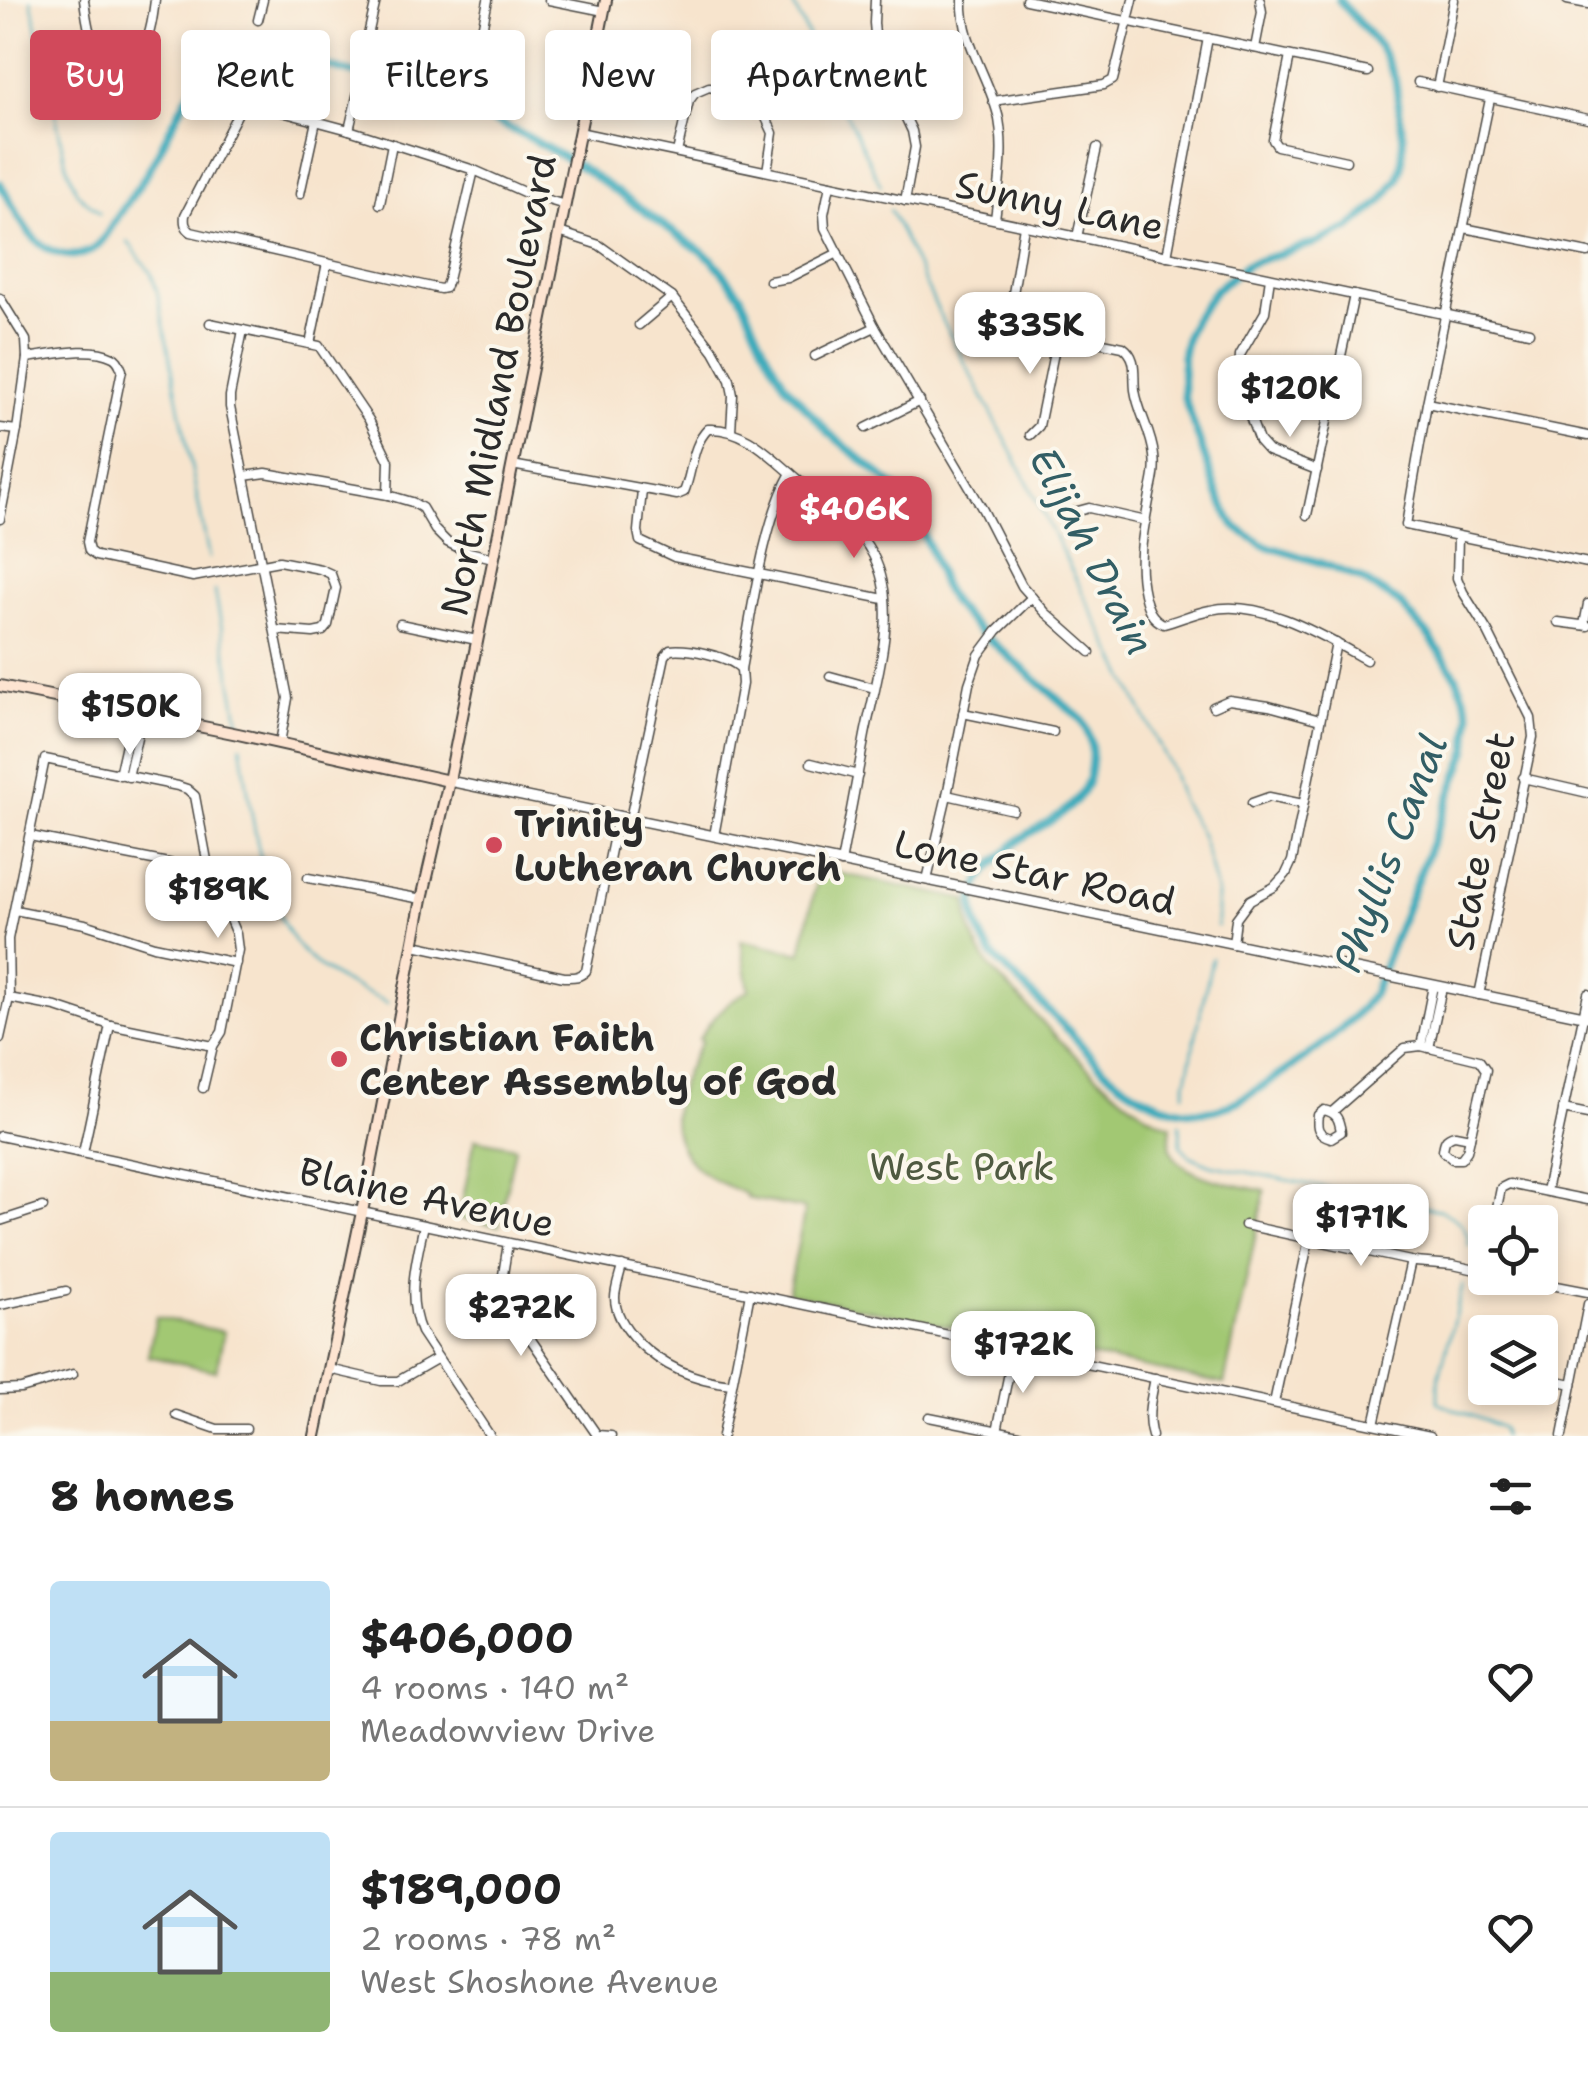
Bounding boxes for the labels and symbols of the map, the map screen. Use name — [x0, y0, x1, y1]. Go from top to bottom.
street label: North Midland Boulevard — [428, 150, 568, 620]
street label: Sunny Lane — [951, 158, 1169, 252]
pin: $335K — [960, 292, 1100, 377]
pin: $120K — [1220, 355, 1360, 440]
water label: Elijah Drain — [1017, 438, 1167, 664]
pin: $406K — [784, 476, 924, 561]
pin: $150K — [60, 673, 200, 758]
water label: Phyllis Canal — [1320, 726, 1460, 980]
street label: State Street — [1434, 727, 1526, 955]
place label: Trinity Lutheran Church — [514, 798, 841, 893]
street label: Lone Star Road — [890, 817, 1180, 927]
marker: Trinity Lutheran Church — [483, 834, 505, 856]
pin: $189K — [148, 856, 288, 941]
place label: Christian Faith Center Assembly of God — [359, 1012, 837, 1107]
marker: Christian Faith Center Assembly of God — [328, 1048, 350, 1070]
park label: West Park — [869, 1141, 1055, 1192]
street label: Blaine Avenue — [295, 1145, 559, 1249]
pin: $171K — [1291, 1184, 1431, 1269]
pin: $272K — [451, 1274, 591, 1359]
pin: $172K — [953, 1311, 1093, 1396]

